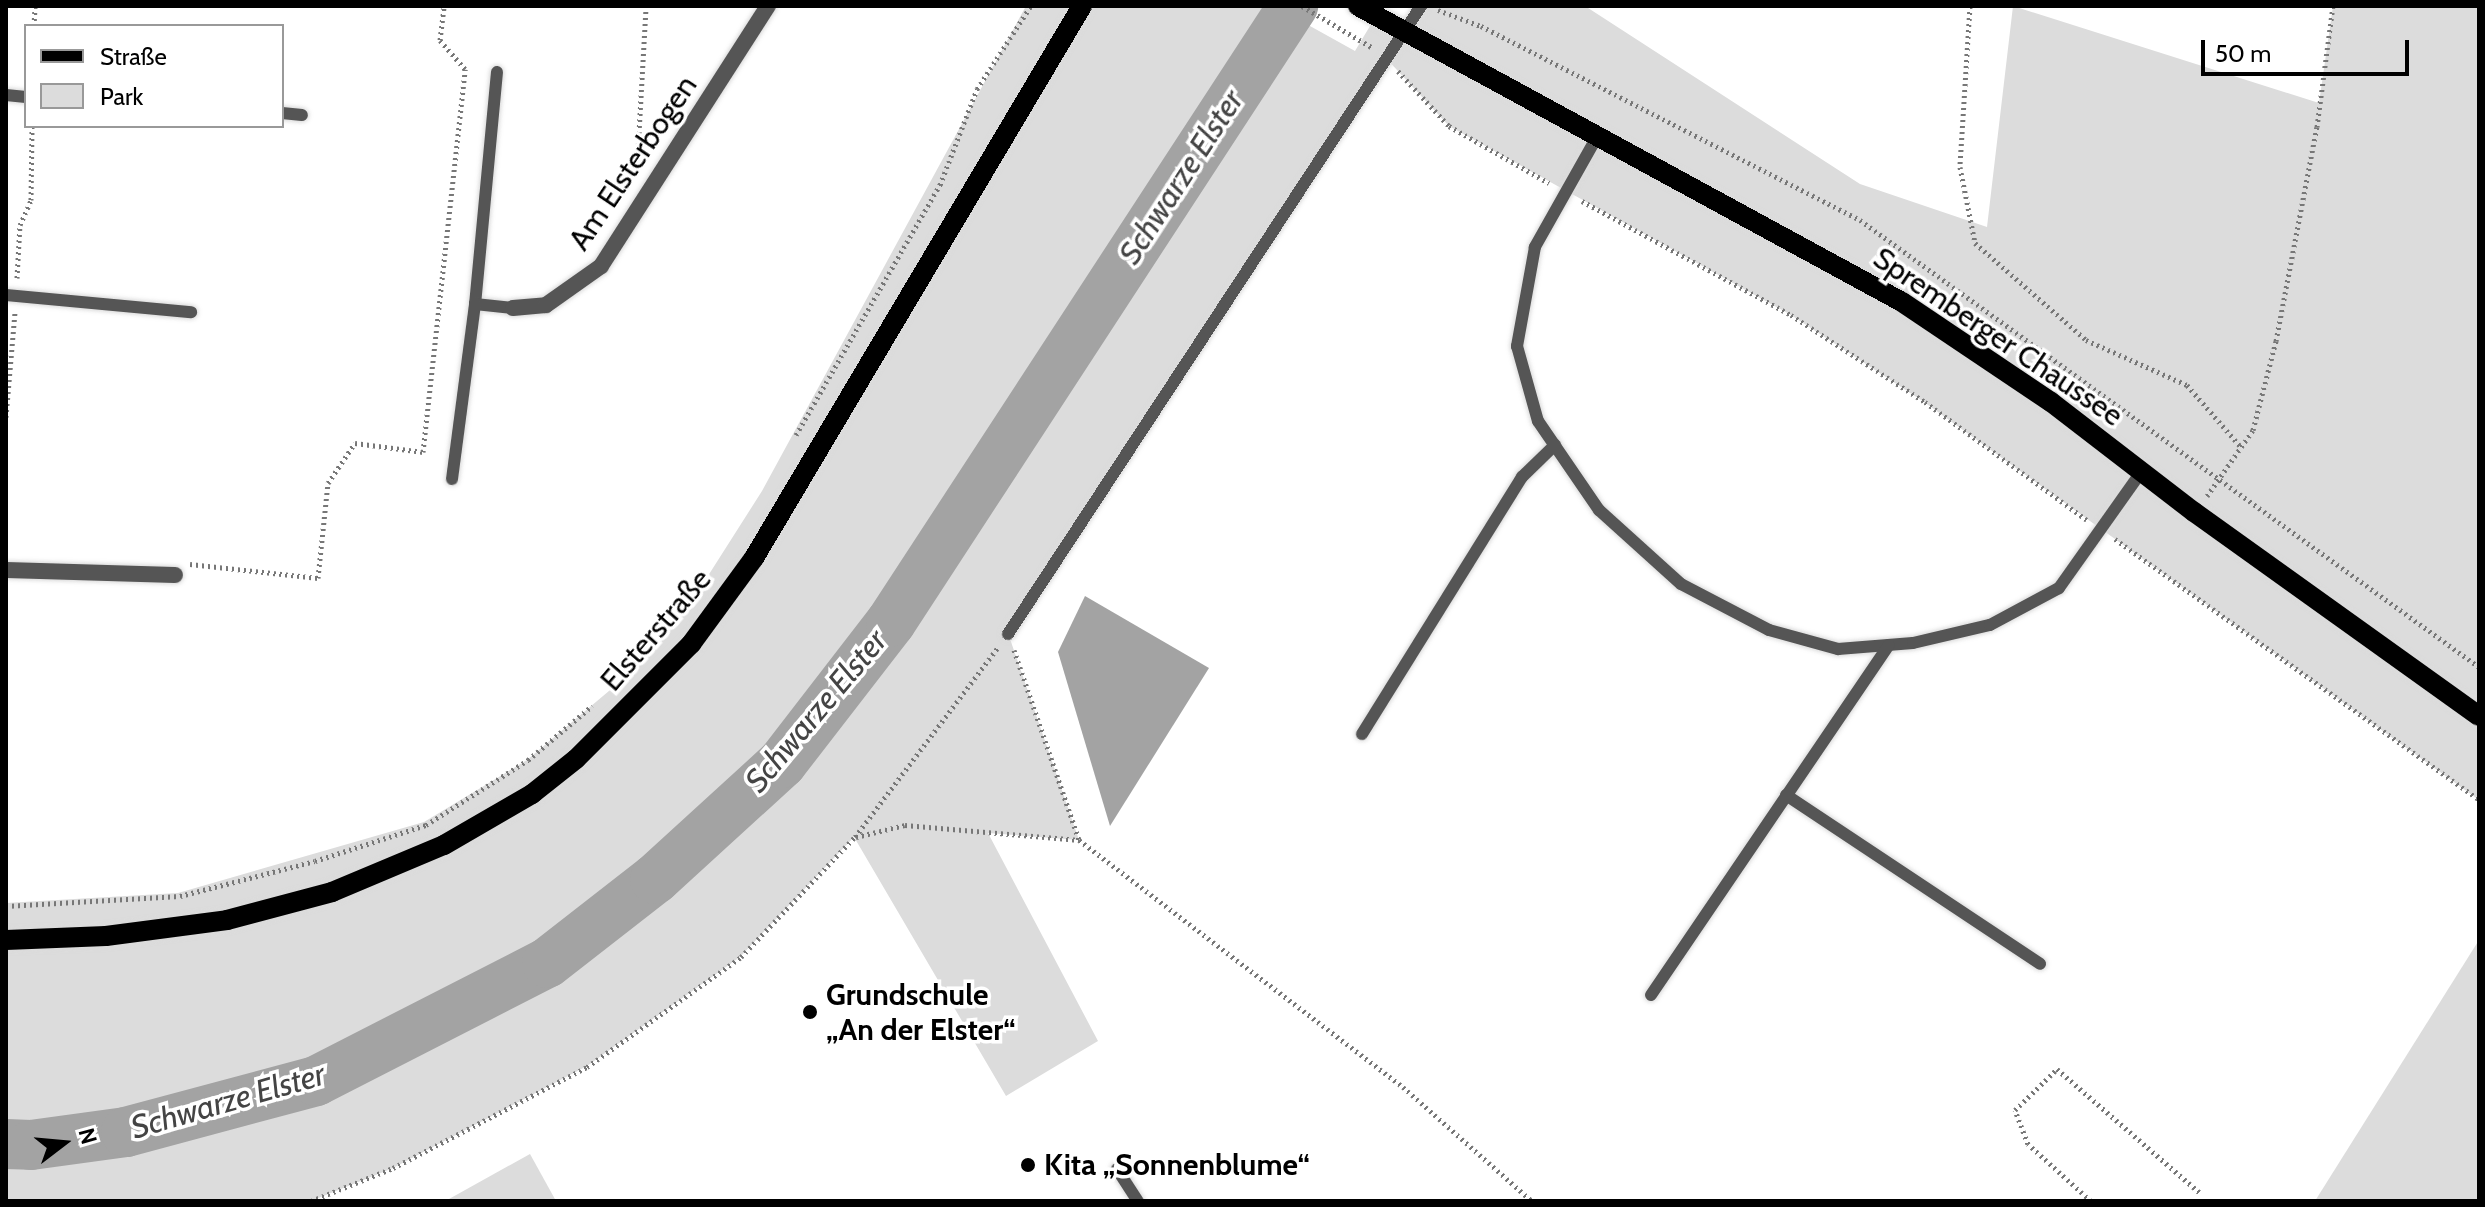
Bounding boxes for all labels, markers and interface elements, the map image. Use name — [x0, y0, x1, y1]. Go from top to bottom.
legend — [24, 24, 284, 128]
scale bar — [2205, 24, 2413, 74]
text: 50 m — [2215, 39, 2271, 68]
text: Straße — [100, 42, 167, 71]
street label: Am Elsterbogen — [561, 69, 705, 257]
text: Park — [100, 82, 143, 111]
water label: Schwarze Elster — [1110, 83, 1252, 271]
street label: Spremberger Chaussee — [1866, 240, 2130, 434]
street label: Elsterstraße — [593, 562, 719, 698]
water label: Schwarze Elster — [737, 622, 895, 800]
place label: Grundschule „An der Elster“ — [826, 977, 1016, 1048]
marker: Grundschule „An der Elster“ — [801, 1003, 819, 1021]
water label: Schwarze Elster — [127, 1055, 329, 1147]
north arrow — [24, 1103, 104, 1183]
text: N — [72, 1125, 103, 1147]
place label: Kita „Sonnenblume“ — [1044, 1147, 1310, 1183]
marker: Kita „Sonnenblume“ — [1019, 1156, 1037, 1174]

